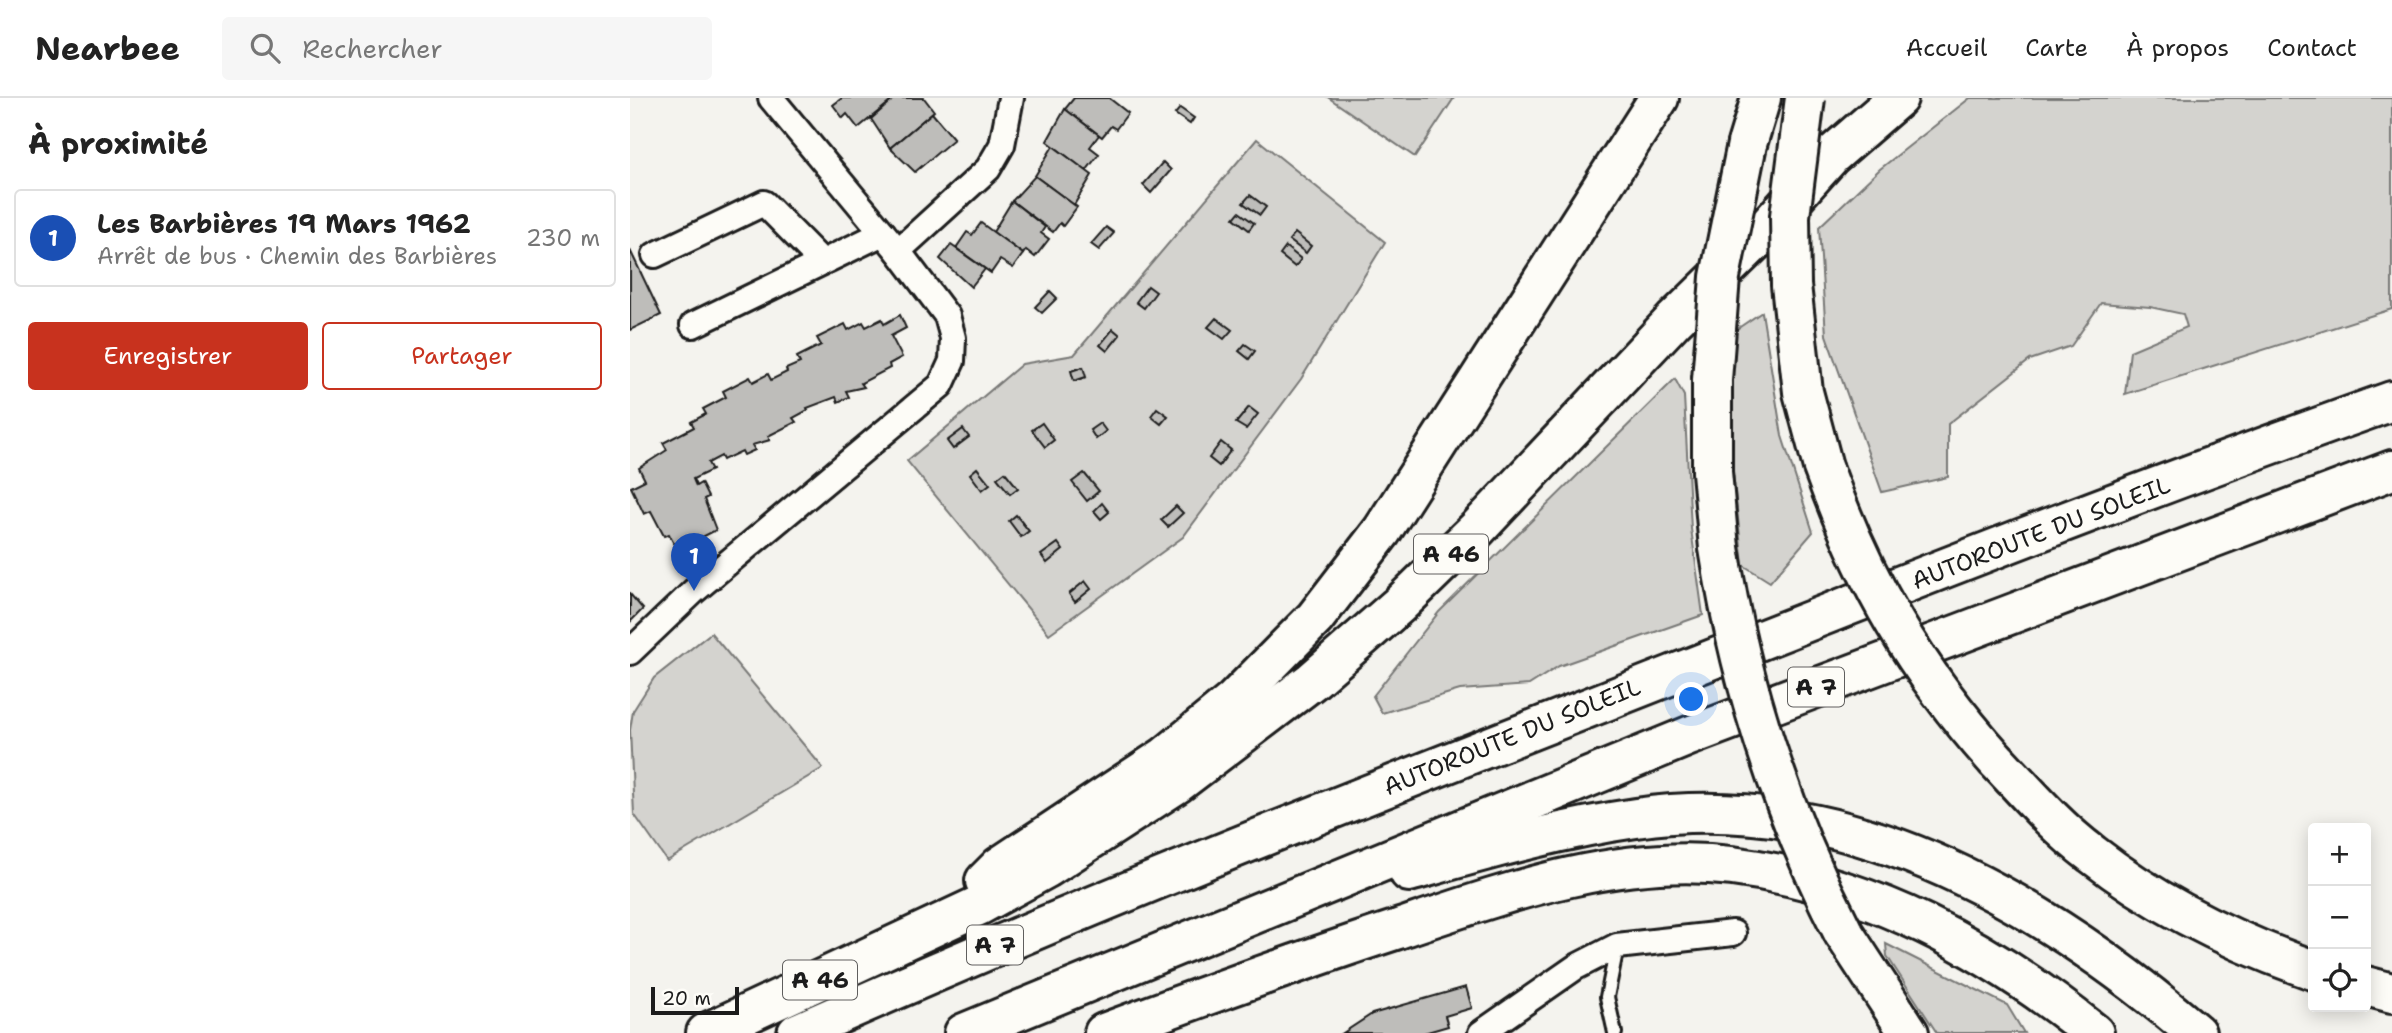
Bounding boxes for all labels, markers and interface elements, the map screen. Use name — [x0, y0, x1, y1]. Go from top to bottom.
search box — [222, 17, 712, 80]
text: Nearbee — [35, 26, 180, 71]
icon: search — [246, 29, 284, 67]
text: Rechercher — [302, 31, 443, 66]
text: Accueil — [1906, 32, 1987, 64]
text: Carte — [2025, 32, 2088, 64]
text: À propos — [2126, 32, 2229, 64]
text: Contact — [2267, 32, 2357, 64]
text: À proximité — [28, 123, 208, 164]
text: Les Barbières 19 Mars 1962 — [97, 206, 471, 241]
text: 1 — [48, 223, 58, 253]
text: 230 m — [526, 223, 600, 253]
text: Arrêt de bus · Chemin des Barbières — [97, 241, 497, 271]
button: Enregistrer — [28, 322, 308, 390]
button: Partager — [322, 322, 602, 390]
street label: AUTOROUTE DU SOLEIL — [1907, 469, 2175, 597]
pin: 1 — [671, 533, 717, 591]
road number: A 46 — [1414, 534, 1488, 574]
road number: A 7 — [1788, 667, 1844, 706]
street label: AUTOROUTE DU SOLEIL — [1379, 671, 1645, 803]
your location — [1674, 682, 1708, 716]
map controls — [2308, 823, 2371, 1012]
button: + — [2308, 823, 2371, 886]
button: − — [2308, 886, 2371, 949]
road number: A 7 — [967, 926, 1023, 964]
button: locate — [2308, 949, 2371, 1012]
road number: A 46 — [783, 960, 857, 1000]
scale bar — [651, 984, 738, 1016]
text: 20 m — [662, 986, 711, 1011]

